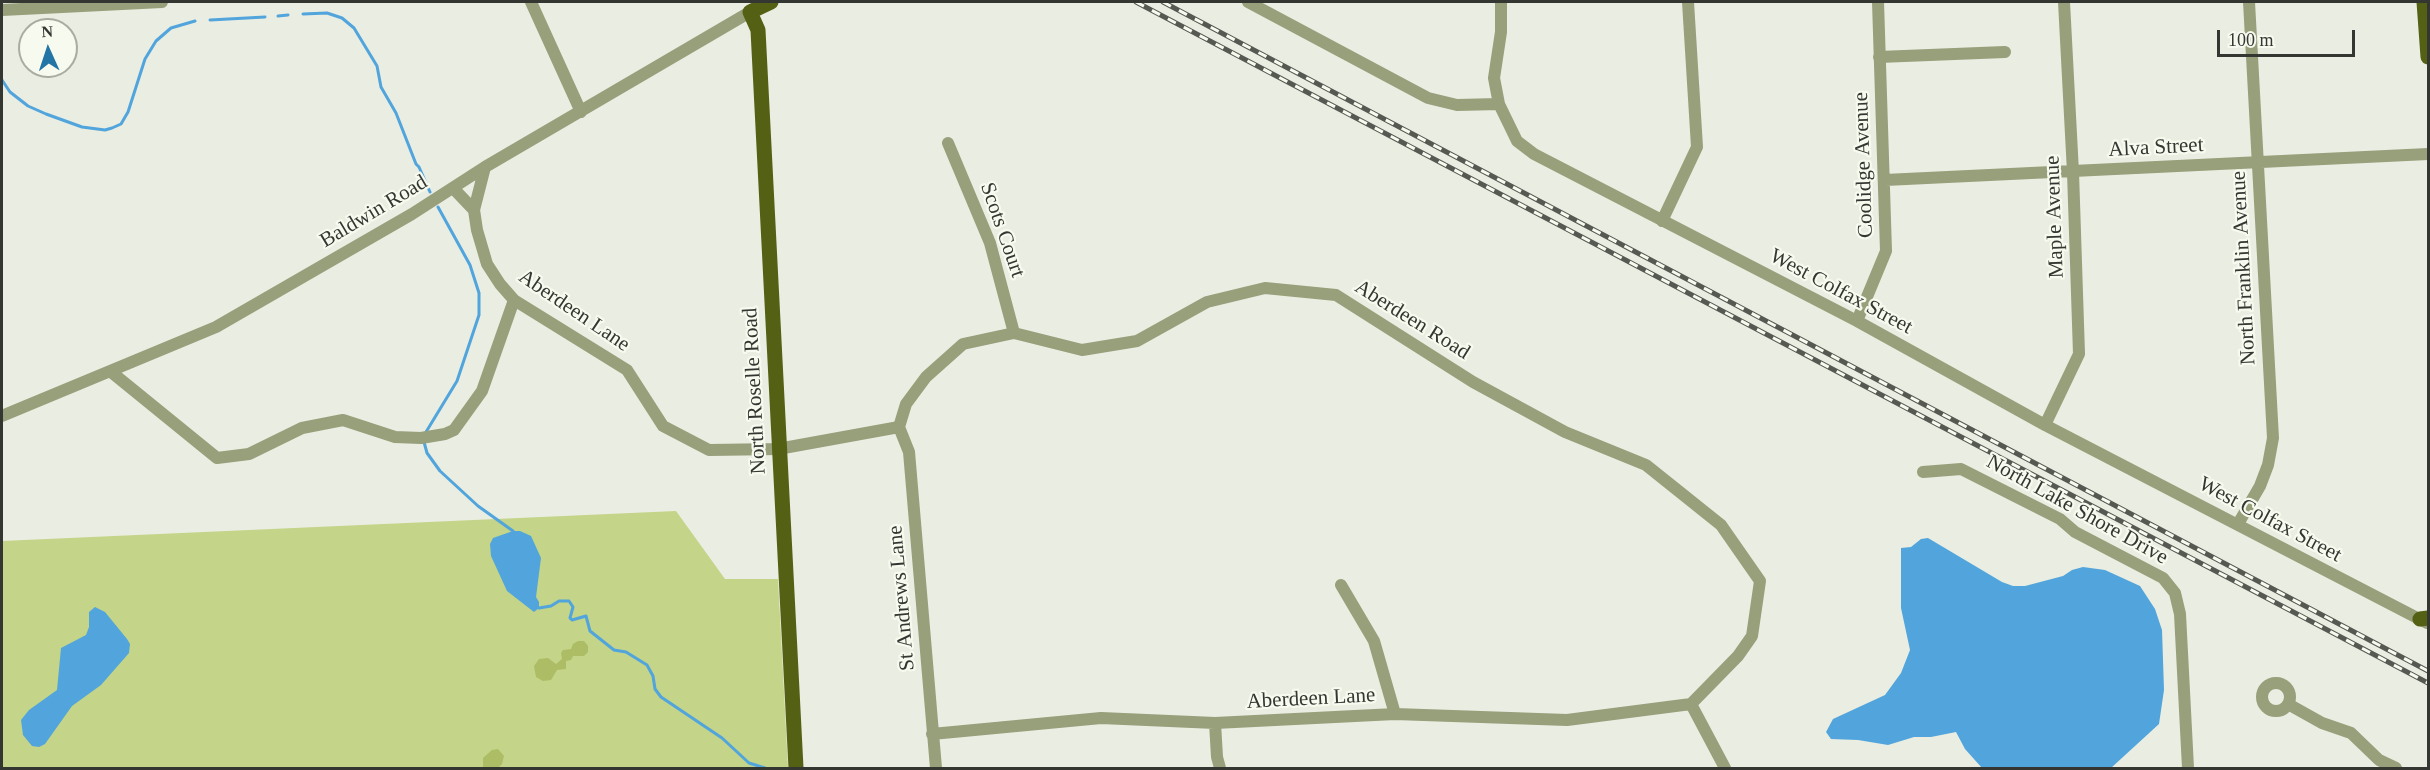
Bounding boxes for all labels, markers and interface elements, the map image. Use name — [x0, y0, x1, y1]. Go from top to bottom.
north arrow — [18, 18, 78, 78]
scale bar — [2220, 18, 2358, 56]
text: N — [41, 23, 53, 40]
text: 100 m — [2228, 30, 2274, 50]
street label: Coolidge Avenue — [1849, 92, 1879, 238]
street label: Alva Street — [2108, 133, 2204, 163]
street label: Maple Avenue — [2040, 155, 2070, 279]
street label: Baldwin Road — [316, 170, 432, 254]
street label: North Franklin Avenue — [2226, 170, 2262, 366]
street label: Scots Court — [974, 179, 1030, 281]
street label: West Colfax Street — [1765, 244, 1917, 340]
street label: Aberdeen Lane — [514, 265, 634, 357]
street label: Aberdeen Road — [1350, 275, 1474, 365]
street label: North Roselle Road — [738, 307, 772, 475]
street label: North Lake Shore Drive — [1982, 450, 2172, 570]
street label: West Colfax Street — [2194, 472, 2346, 568]
street label: St Andrews Lane — [883, 524, 921, 672]
street label: Aberdeen Lane — [1246, 683, 1376, 715]

